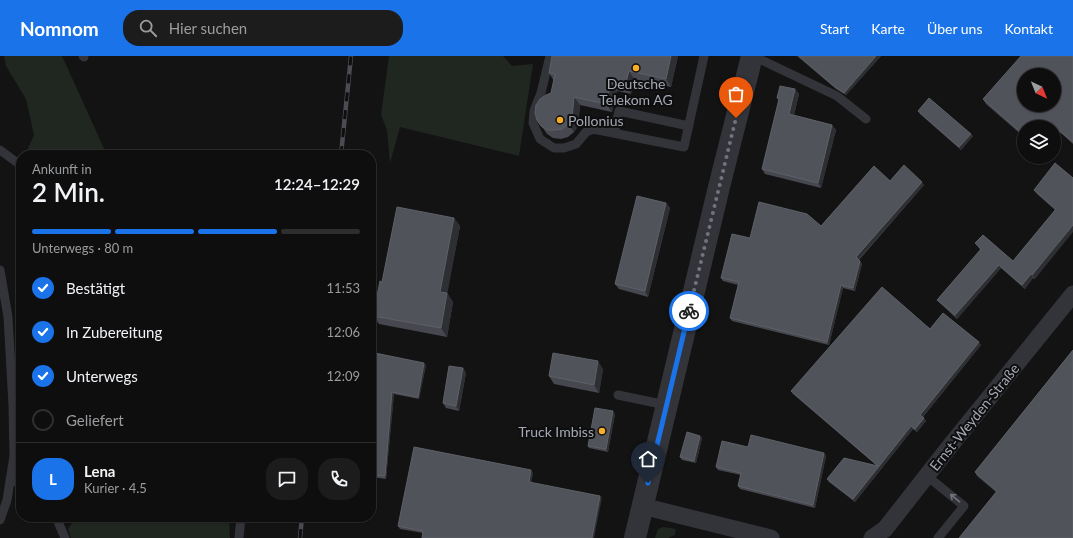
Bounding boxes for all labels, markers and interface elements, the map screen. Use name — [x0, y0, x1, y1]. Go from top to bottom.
search box — [123, 10, 403, 46]
text: Nomnom — [20, 17, 99, 40]
icon: search — [137, 17, 159, 39]
text: Hier suchen — [169, 19, 247, 37]
text: Start — [820, 20, 849, 37]
text: Karte — [871, 20, 905, 37]
text: Über uns — [927, 20, 982, 37]
text: Kontakt — [1004, 20, 1053, 37]
marker: Deutsche Telekom AG — [631, 63, 641, 73]
north arrow — [1017, 68, 1061, 112]
map controls — [1017, 68, 1061, 164]
place label: Deutsche Telekom AG — [599, 75, 673, 108]
pin — [719, 77, 753, 118]
icon: bag — [725, 83, 747, 105]
place label: Pollonius — [568, 112, 624, 129]
marker: Pollonius — [555, 115, 565, 125]
button: layers — [1017, 120, 1061, 164]
text: Ankunft in — [32, 161, 92, 177]
text: 12:24–12:29 — [274, 175, 360, 193]
text: 2 Min. — [32, 176, 105, 208]
text: Unterwegs · 80 m — [32, 240, 133, 256]
icon: check — [32, 277, 54, 299]
text: Bestätigt — [66, 279, 125, 297]
text: 11:53 — [327, 280, 360, 296]
courier — [669, 291, 709, 331]
icon: bike — [678, 300, 700, 322]
icon: check — [32, 321, 54, 343]
text: In Zubereitung — [66, 323, 162, 341]
text: 12:06 — [327, 324, 360, 340]
street label: Ernst-Weyden-Straße — [926, 360, 1022, 474]
icon: check — [32, 365, 54, 387]
text: Unterwegs — [66, 367, 138, 385]
text: 12:09 — [327, 368, 360, 384]
text: Geliefert — [66, 411, 124, 429]
place label: Truck Imbiss — [518, 423, 594, 440]
marker: Truck Imbiss — [597, 426, 607, 436]
pin — [631, 442, 665, 483]
icon: home — [637, 448, 659, 470]
button: chat — [266, 458, 308, 500]
button: phone — [318, 458, 360, 500]
text: Lena — [84, 462, 116, 480]
text: L — [49, 470, 57, 488]
text: Kurier · 4.5 — [84, 480, 147, 496]
one-way arrow — [950, 494, 961, 503]

